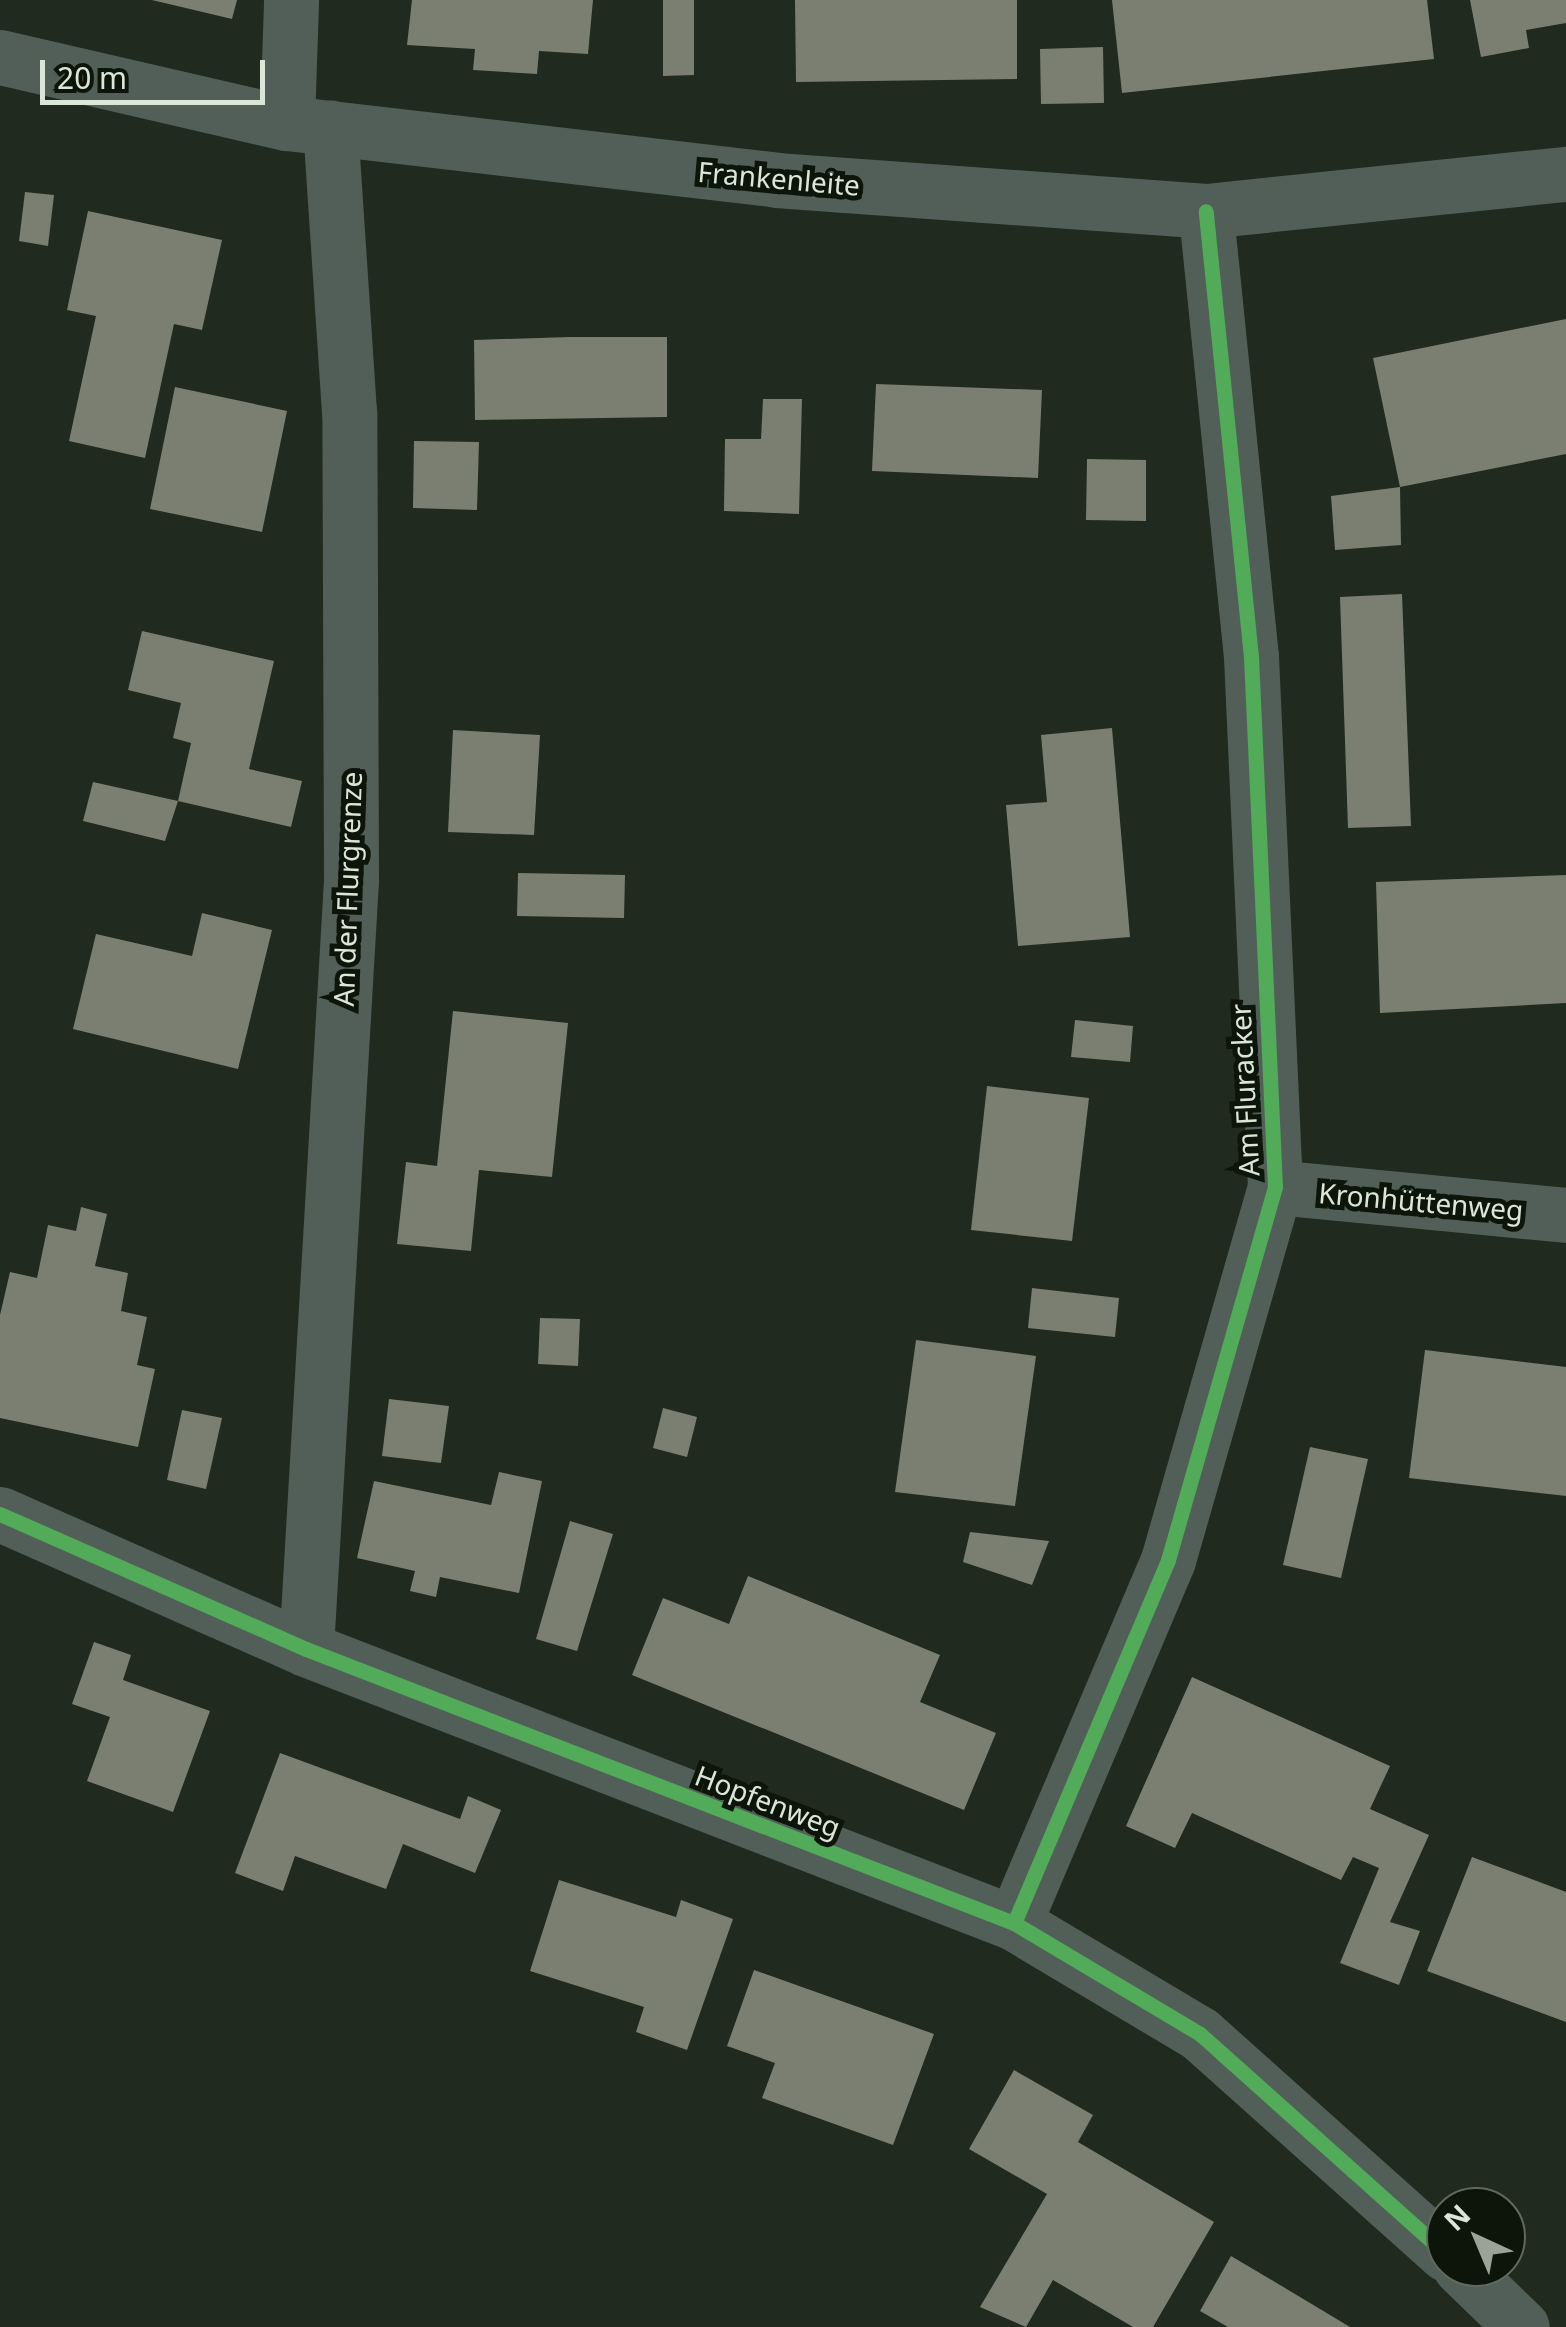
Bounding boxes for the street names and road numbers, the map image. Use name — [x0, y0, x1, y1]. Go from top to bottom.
street label: Frankenleite — [696, 154, 862, 202]
street label: An der Flurgrenze — [326, 771, 368, 1007]
street label: Am Fluracker — [1223, 1003, 1265, 1177]
street label: Kronhüttenweg — [1317, 1175, 1525, 1227]
street label: Hopfenweg — [691, 1758, 845, 1844]

